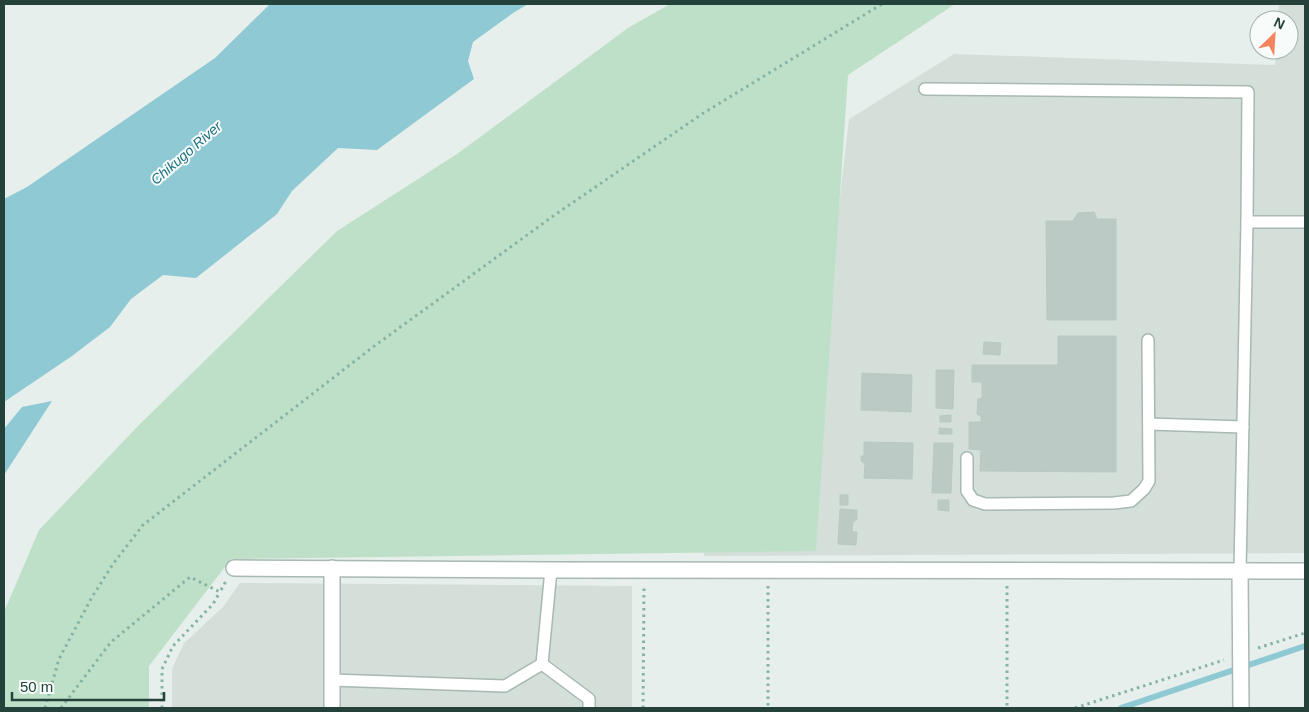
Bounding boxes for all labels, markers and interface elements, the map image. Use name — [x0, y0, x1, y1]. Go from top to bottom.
north arrow — [1249, 10, 1299, 60]
text: N — [1272, 14, 1287, 33]
water label: Chikugo River — [148, 117, 225, 188]
scale bar — [12, 670, 165, 702]
text: 50 m — [20, 678, 53, 695]

